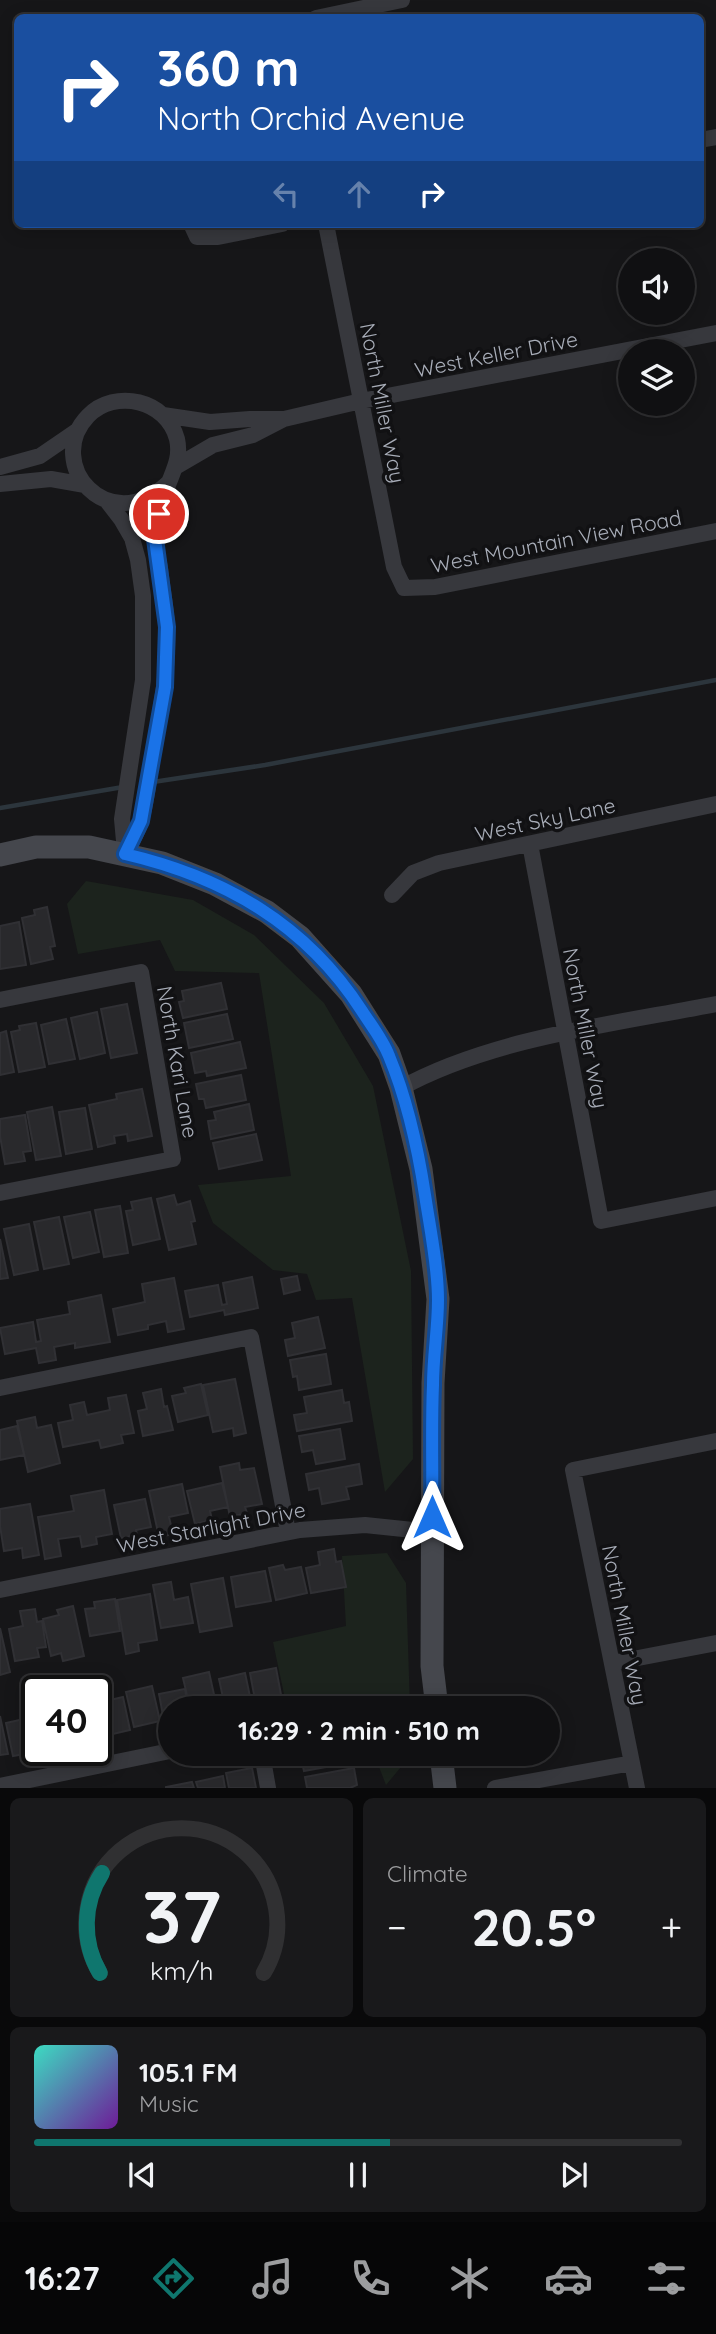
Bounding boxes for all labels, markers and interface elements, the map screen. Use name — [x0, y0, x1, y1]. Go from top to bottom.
text: 360 m — [157, 37, 299, 98]
icon: right — [42, 42, 133, 133]
text: North Orchid Avenue — [157, 98, 465, 138]
icon: left — [267, 175, 305, 213]
icon: ahead — [340, 175, 378, 213]
icon: right — [413, 175, 451, 213]
map controls — [618, 248, 695, 416]
button: sound — [618, 248, 695, 325]
street label: North Miller Way — [355, 321, 411, 485]
street label: West Keller Drive — [412, 325, 580, 383]
button: layers — [618, 339, 695, 416]
pin — [129, 484, 189, 544]
icon: arrive — [140, 495, 178, 533]
street label: West Mountain View Road — [428, 504, 684, 578]
street label: West Sky Lane — [472, 791, 618, 847]
street label: North Miller Way — [558, 946, 614, 1110]
street label: North Kari Lane — [152, 984, 204, 1140]
position arrow — [395, 1480, 469, 1554]
street label: West Starlight Drive — [114, 1496, 308, 1558]
street label: North Miller Way — [597, 1543, 653, 1707]
speed limit sign: 40 — [21, 1675, 112, 1766]
text: 16:29 · 2 min · 510 m — [238, 1714, 480, 1747]
text: Climate — [387, 1859, 468, 1888]
text: 37 — [142, 1871, 221, 1962]
text: 20.5° — [471, 1894, 596, 1959]
text: − — [387, 1903, 407, 1951]
text: + — [661, 1903, 682, 1951]
text: km/h — [150, 1955, 213, 1986]
text: 105.1 FM — [139, 2056, 238, 2089]
text: Music — [139, 2089, 199, 2118]
icon: previous — [123, 2156, 161, 2194]
icon: pause — [339, 2156, 377, 2194]
icon: next — [555, 2156, 593, 2194]
icon: directions — [149, 2254, 198, 2303]
icon: music — [248, 2254, 297, 2303]
icon: phone — [346, 2254, 395, 2303]
icon: climate — [445, 2254, 494, 2303]
icon: car — [544, 2254, 593, 2303]
icon: filters — [642, 2254, 691, 2303]
text: 16:27 — [25, 2258, 99, 2298]

